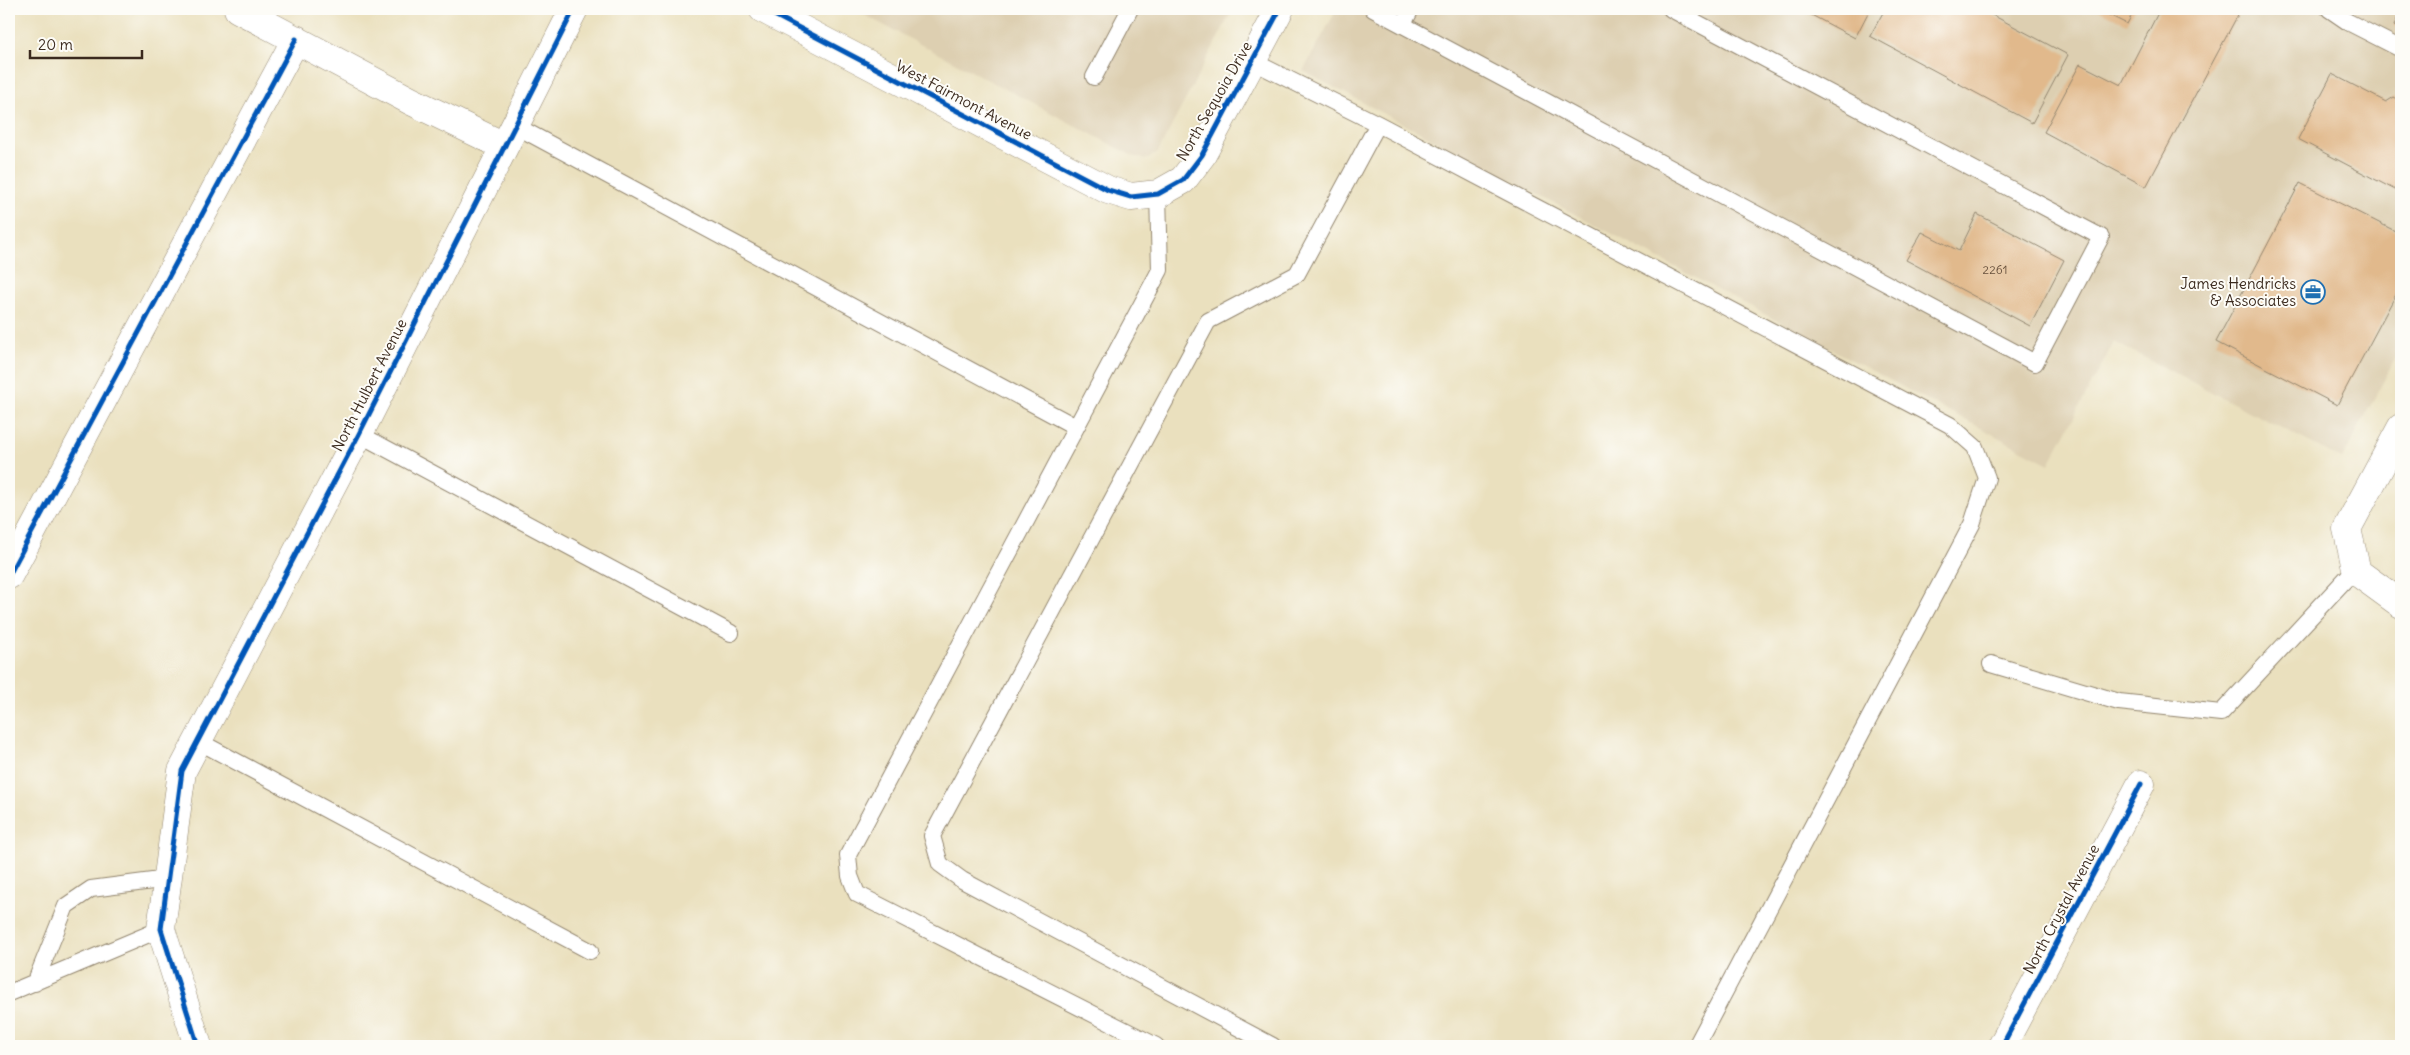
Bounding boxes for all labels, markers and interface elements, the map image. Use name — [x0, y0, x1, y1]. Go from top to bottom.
scale bar — [30, 28, 142, 60]
text: 20 m — [38, 35, 73, 54]
street label: North Sequoia Drive — [1172, 38, 1256, 164]
street label: West Fairmont Avenue — [893, 56, 1035, 144]
house number: 2261 — [1983, 262, 2007, 277]
place label: James Hendricks & Associates — [2180, 274, 2296, 310]
office icon: James Hendricks & Associates — [2300, 279, 2326, 305]
street label: North Hulbert Avenue — [327, 315, 411, 455]
street label: North Crystal Avenue — [2019, 841, 2103, 977]

